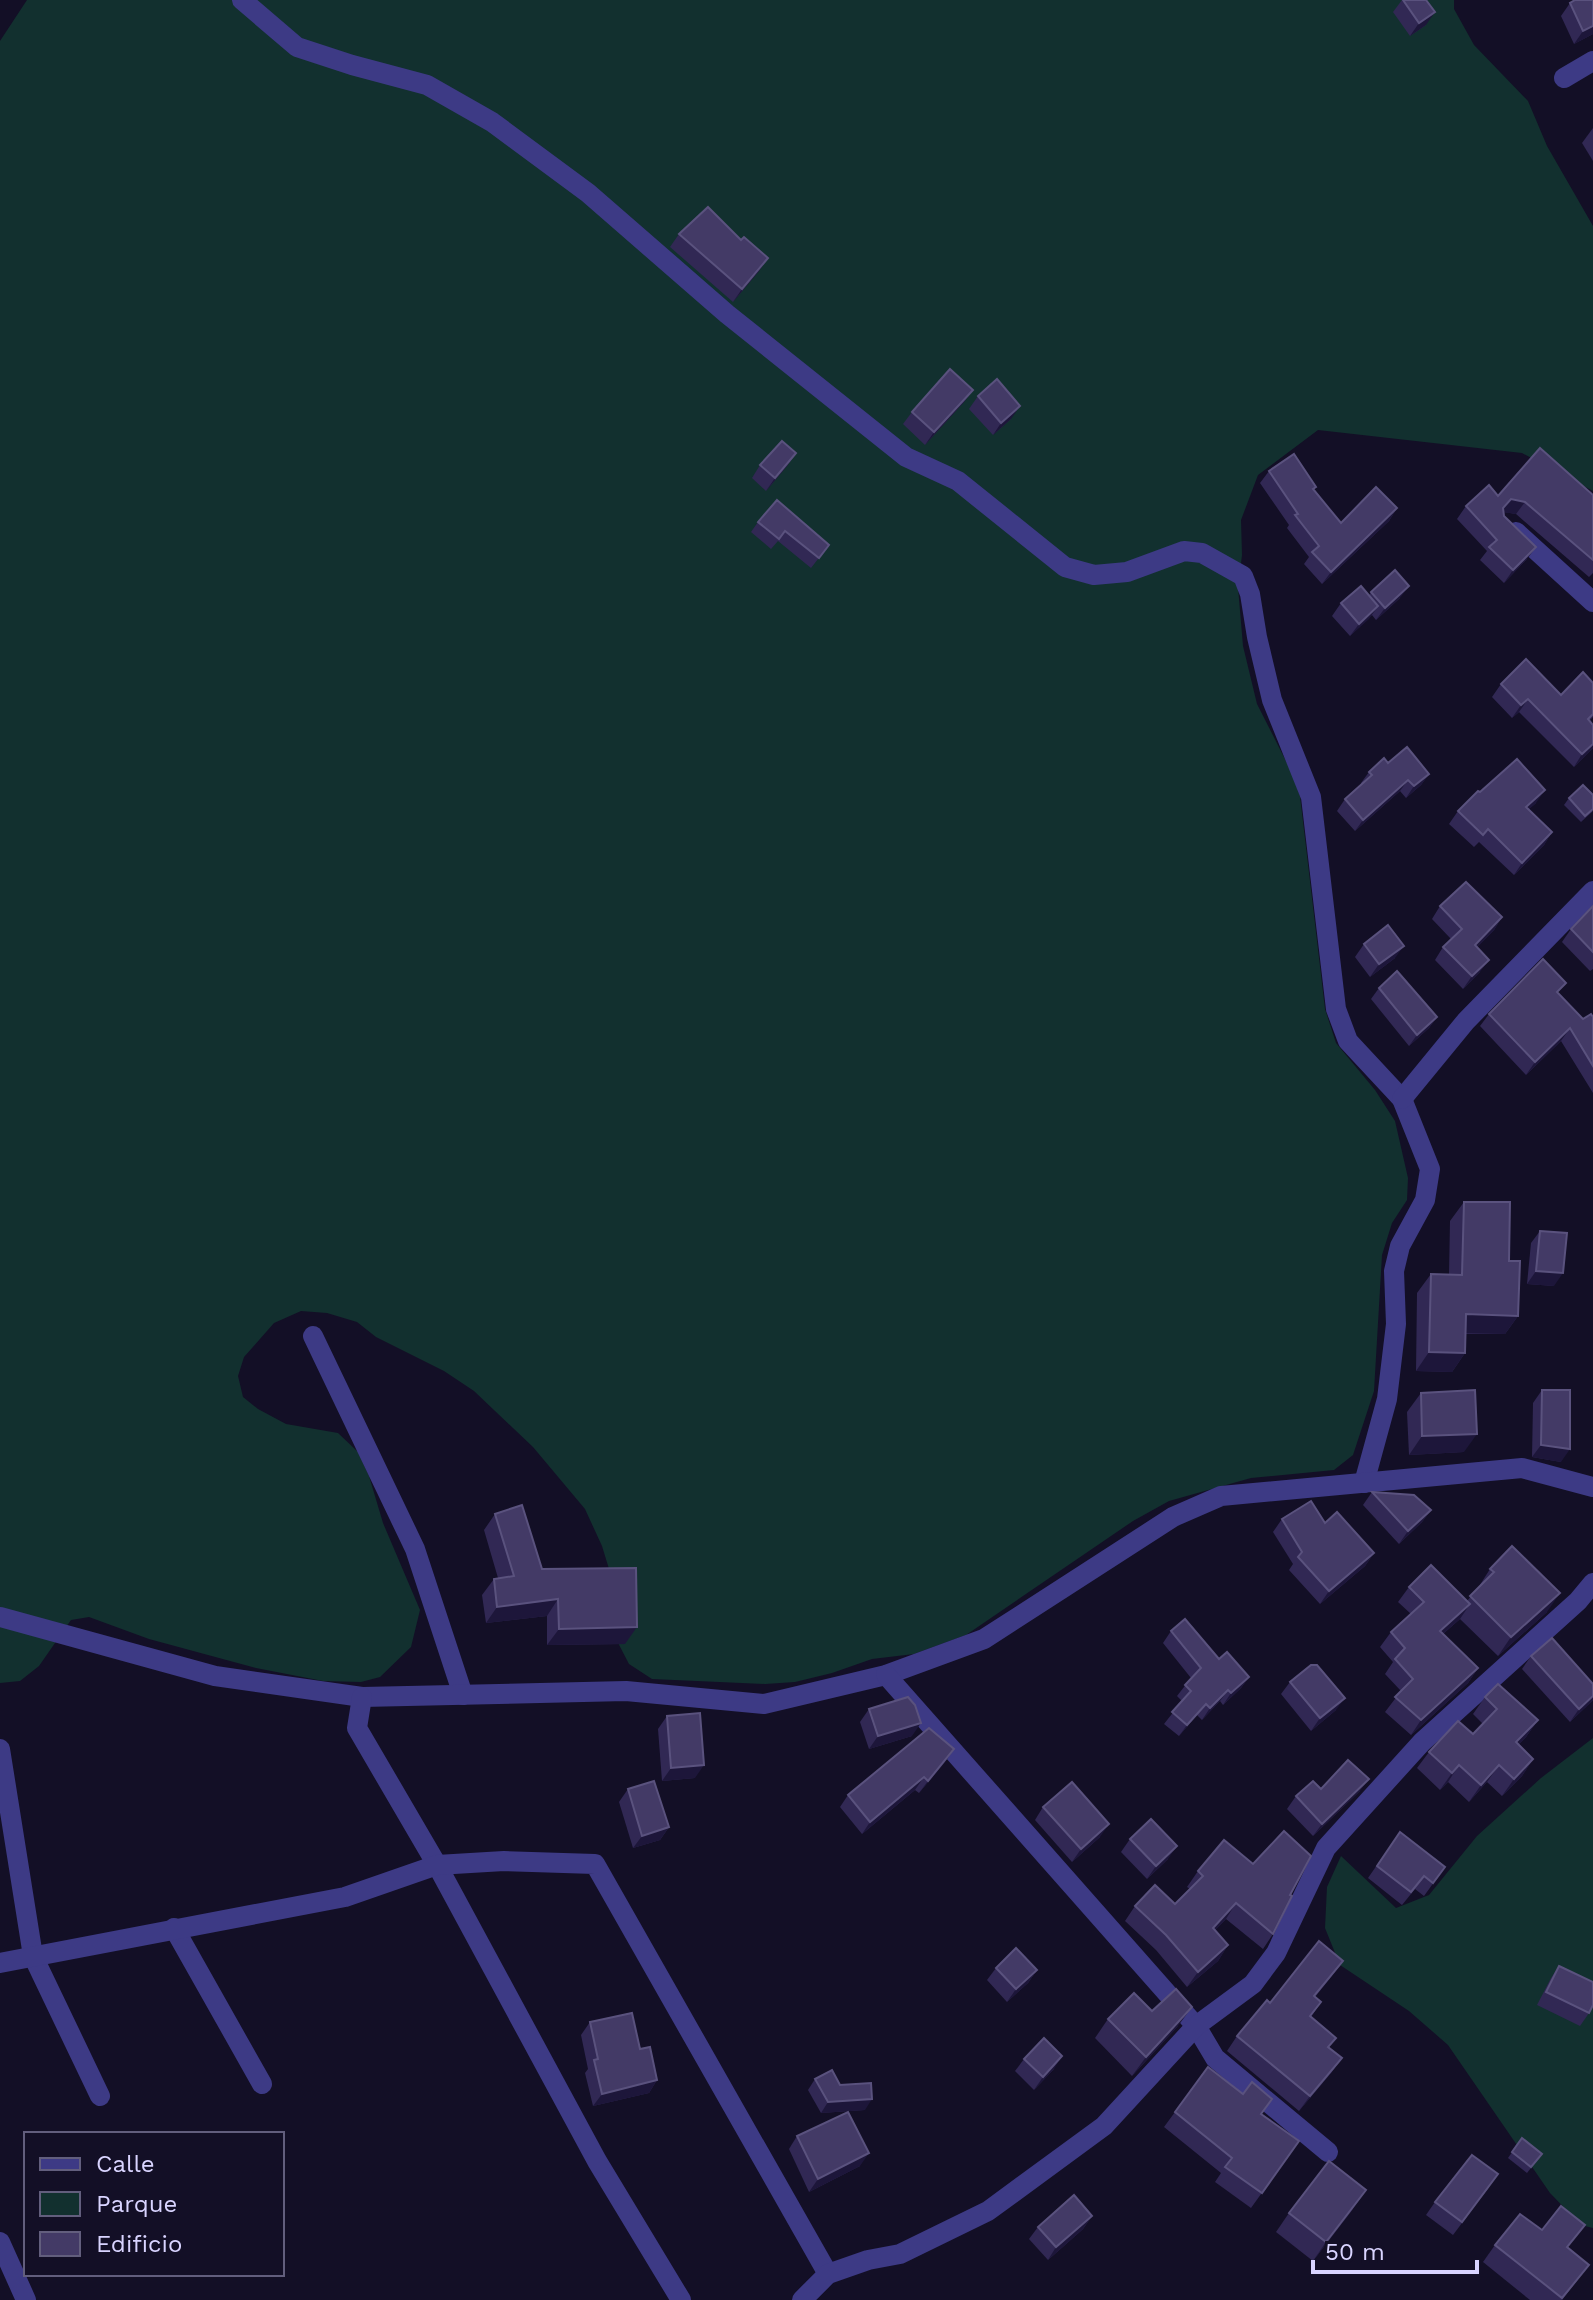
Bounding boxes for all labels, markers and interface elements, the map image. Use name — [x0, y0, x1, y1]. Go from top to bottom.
legend — [24, 2132, 284, 2276]
text: Calle — [96, 2150, 155, 2178]
text: Parque — [96, 2190, 177, 2218]
scale bar — [1313, 2224, 1477, 2274]
text: Edificio — [96, 2230, 182, 2258]
text: 50 m — [1325, 2238, 1385, 2266]

